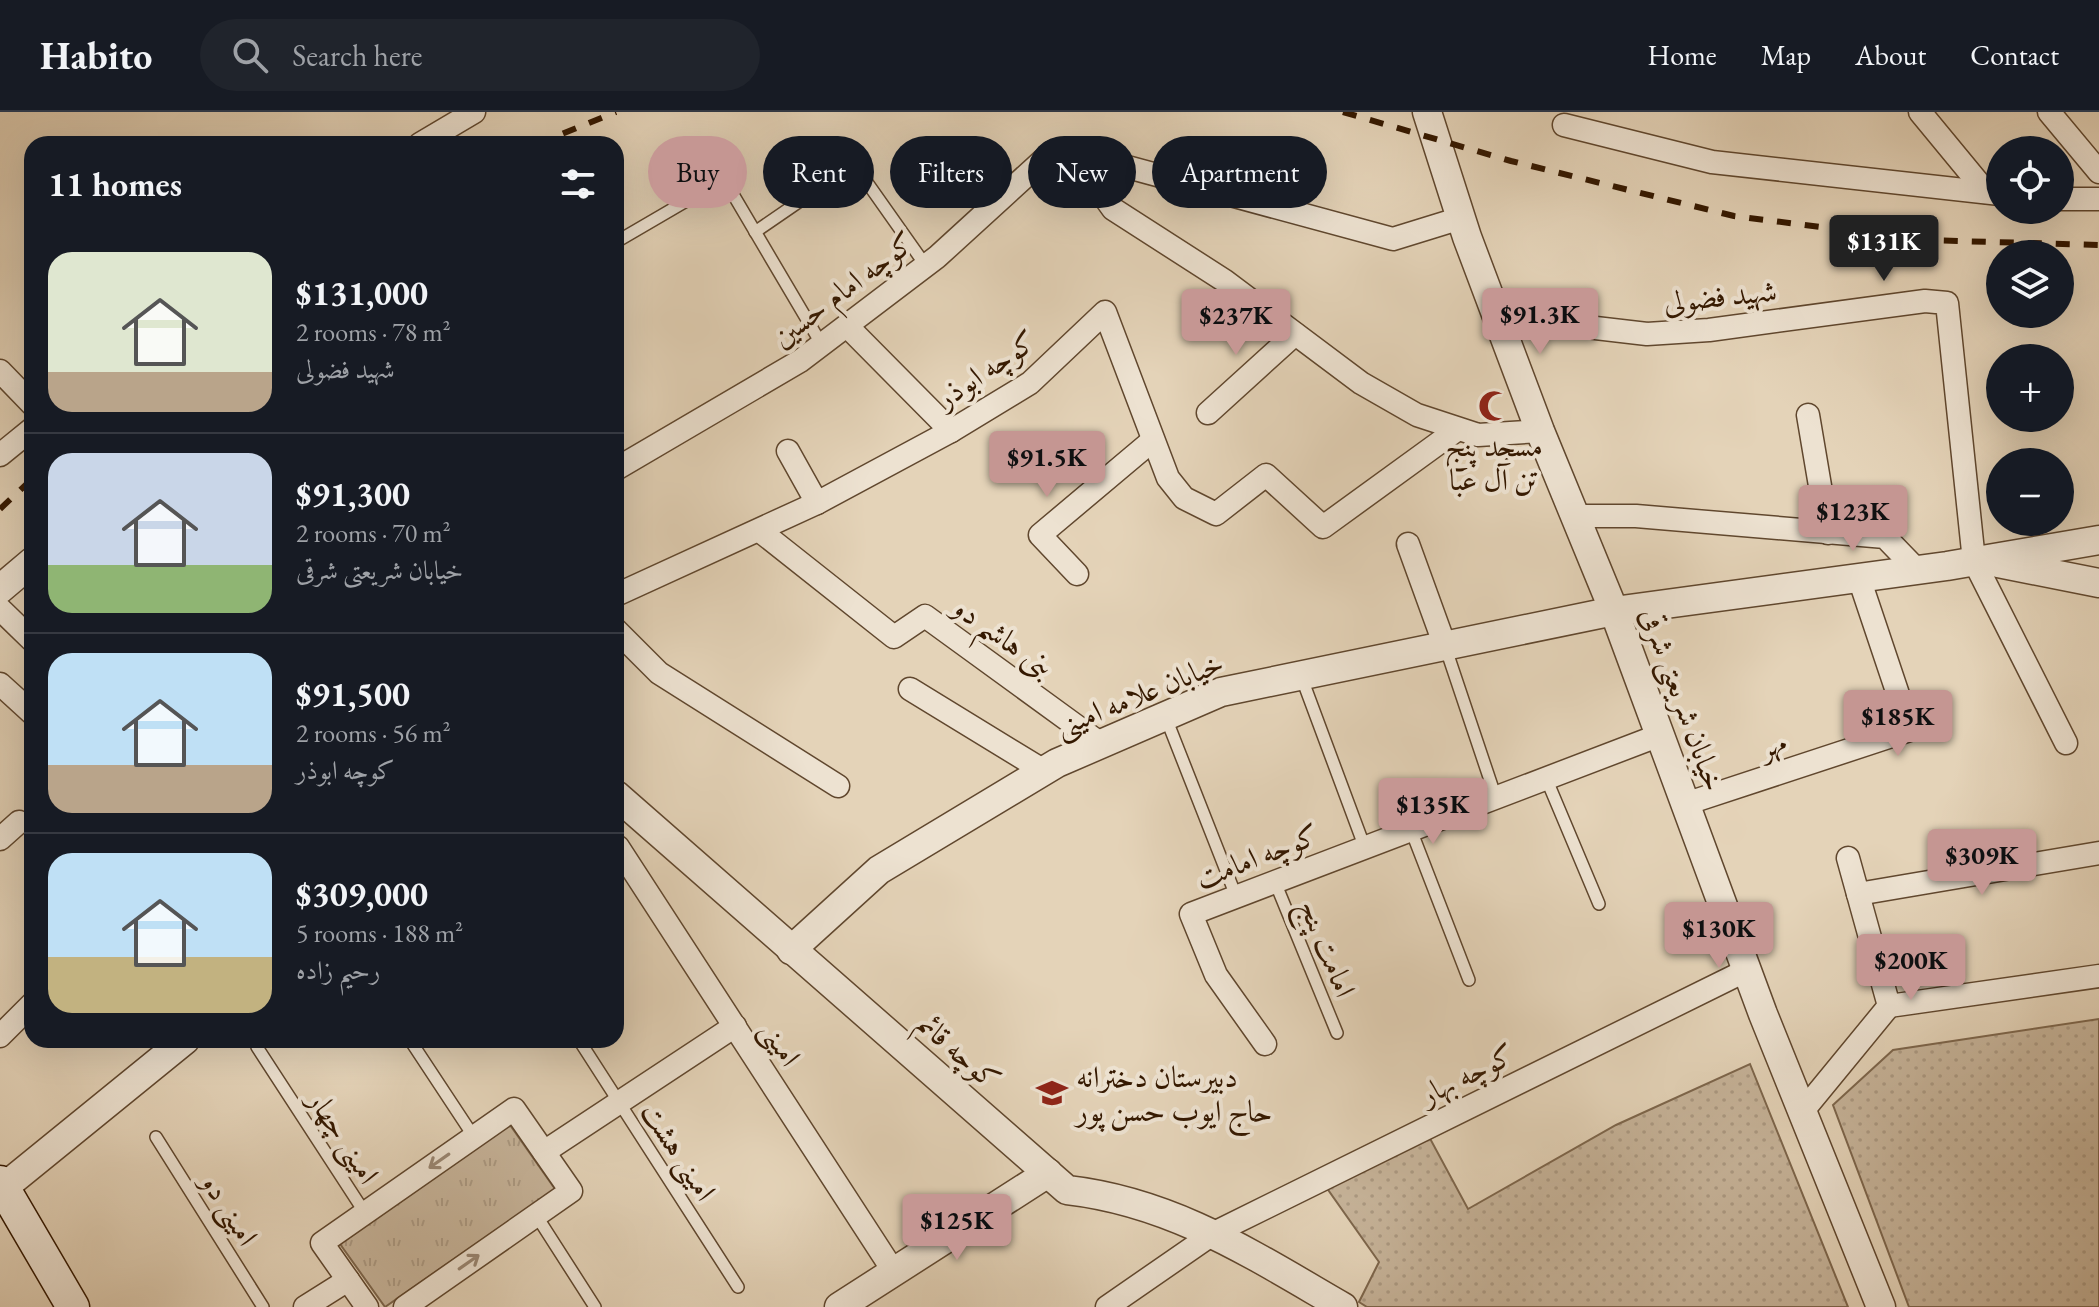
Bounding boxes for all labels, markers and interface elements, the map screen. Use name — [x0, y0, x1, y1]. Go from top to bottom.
search box — [200, 19, 760, 91]
text: Habito — [40, 31, 152, 80]
icon: search — [228, 33, 272, 77]
text: Search here — [292, 36, 422, 75]
text: Home — [1647, 37, 1717, 73]
text: Map — [1761, 37, 1811, 73]
text: About — [1855, 37, 1926, 73]
text: Contact — [1970, 37, 2059, 73]
chip: Buy — [648, 136, 747, 208]
chip: Rent — [763, 136, 874, 208]
chip: Filters — [890, 136, 1012, 208]
chip: New — [1028, 136, 1136, 208]
chip: Apartment — [1152, 136, 1327, 208]
map controls — [1986, 136, 2074, 536]
button: locate — [1986, 136, 2074, 224]
text: 11 homes — [48, 162, 182, 206]
icon: filters — [556, 162, 600, 206]
pin: $131K — [1828, 215, 1940, 283]
street label: کوچه امام حسین — [763, 222, 927, 361]
text: $131K — [1847, 224, 1921, 258]
button: layers — [1986, 240, 2074, 328]
text: $131,000 — [296, 271, 428, 315]
street label: شهید فضولی — [1661, 271, 1779, 321]
icon: home — [112, 284, 208, 380]
pin: $91.3K — [1475, 288, 1605, 356]
pin: $237K — [1180, 289, 1292, 357]
text: $91.3K — [1500, 297, 1580, 331]
text: $237K — [1199, 298, 1273, 332]
text: 2 rooms · 78 m² — [296, 315, 451, 349]
street label: کوچه ابوذر — [925, 321, 1045, 420]
button: + — [1986, 344, 2074, 432]
text: شهید فضولی — [296, 352, 395, 386]
mosque icon: مسجد پنج تن آل عبا — [1477, 389, 1511, 423]
place label: مسجد پنج تن آل عبا — [1445, 426, 1543, 499]
pin: $91.5K — [982, 431, 1112, 499]
text: $91.5K — [1007, 440, 1087, 474]
button: − — [1986, 448, 2074, 536]
text: $91,300 — [296, 472, 410, 516]
icon: home — [112, 485, 208, 581]
pin: $123K — [1797, 485, 1909, 553]
text: $123K — [1816, 494, 1890, 528]
text: 2 rooms · 70 m² — [296, 516, 451, 550]
text: خیابان شریعتی شرقی — [296, 553, 463, 587]
street label: بنی هاشم دو — [937, 585, 1062, 695]
street label: خیابان شریعتی شرقی — [1629, 602, 1734, 797]
street label: خیابان علامه امینی — [1049, 643, 1230, 748]
text: $91,500 — [296, 672, 410, 716]
icon: home — [112, 685, 208, 781]
pin: $185K — [1842, 690, 1954, 758]
text: $185K — [1861, 699, 1935, 733]
text: 2 rooms · 56 m² — [296, 716, 451, 750]
street label: مهر — [1752, 721, 1791, 768]
text: کوچه ابوذر — [296, 753, 395, 787]
pin: $135K — [1377, 778, 1489, 846]
text: $135K — [1396, 787, 1470, 821]
street label: کوچه امامت — [1190, 815, 1325, 899]
pin: $309K — [1926, 829, 2038, 897]
text: $309K — [1945, 838, 2019, 872]
text: $309,000 — [296, 872, 428, 916]
icon: home — [112, 885, 208, 981]
street label: امامت پنج — [1283, 893, 1365, 1006]
pin: $130K — [1663, 902, 1775, 970]
text: $130K — [1682, 911, 1756, 945]
text: 5 rooms · 188 m² — [296, 916, 463, 950]
pin: $200K — [1855, 934, 1967, 1002]
text: $200K — [1874, 943, 1948, 977]
text: رحیم زاده — [296, 953, 380, 987]
street label: کوچه قائم — [904, 1004, 1009, 1104]
street label: امینی — [749, 1013, 810, 1075]
street label: کوچه بهار — [1411, 1034, 1522, 1117]
place label: دبیرستان دخترانه حاج ایوب حسن پور — [1073, 1057, 1272, 1137]
school or university icon: دبیرستان دخترانه حاج ایوب حسن پور — [1035, 1076, 1069, 1110]
street label: امینی چهار — [295, 1080, 389, 1193]
street label: امینی هشت — [630, 1094, 725, 1210]
one-way arrow — [429, 1153, 451, 1169]
street label: امینی دو — [188, 1163, 267, 1254]
pin: $125K — [901, 1194, 1013, 1262]
text: $125K — [920, 1203, 994, 1237]
one-way arrow — [457, 1254, 479, 1270]

